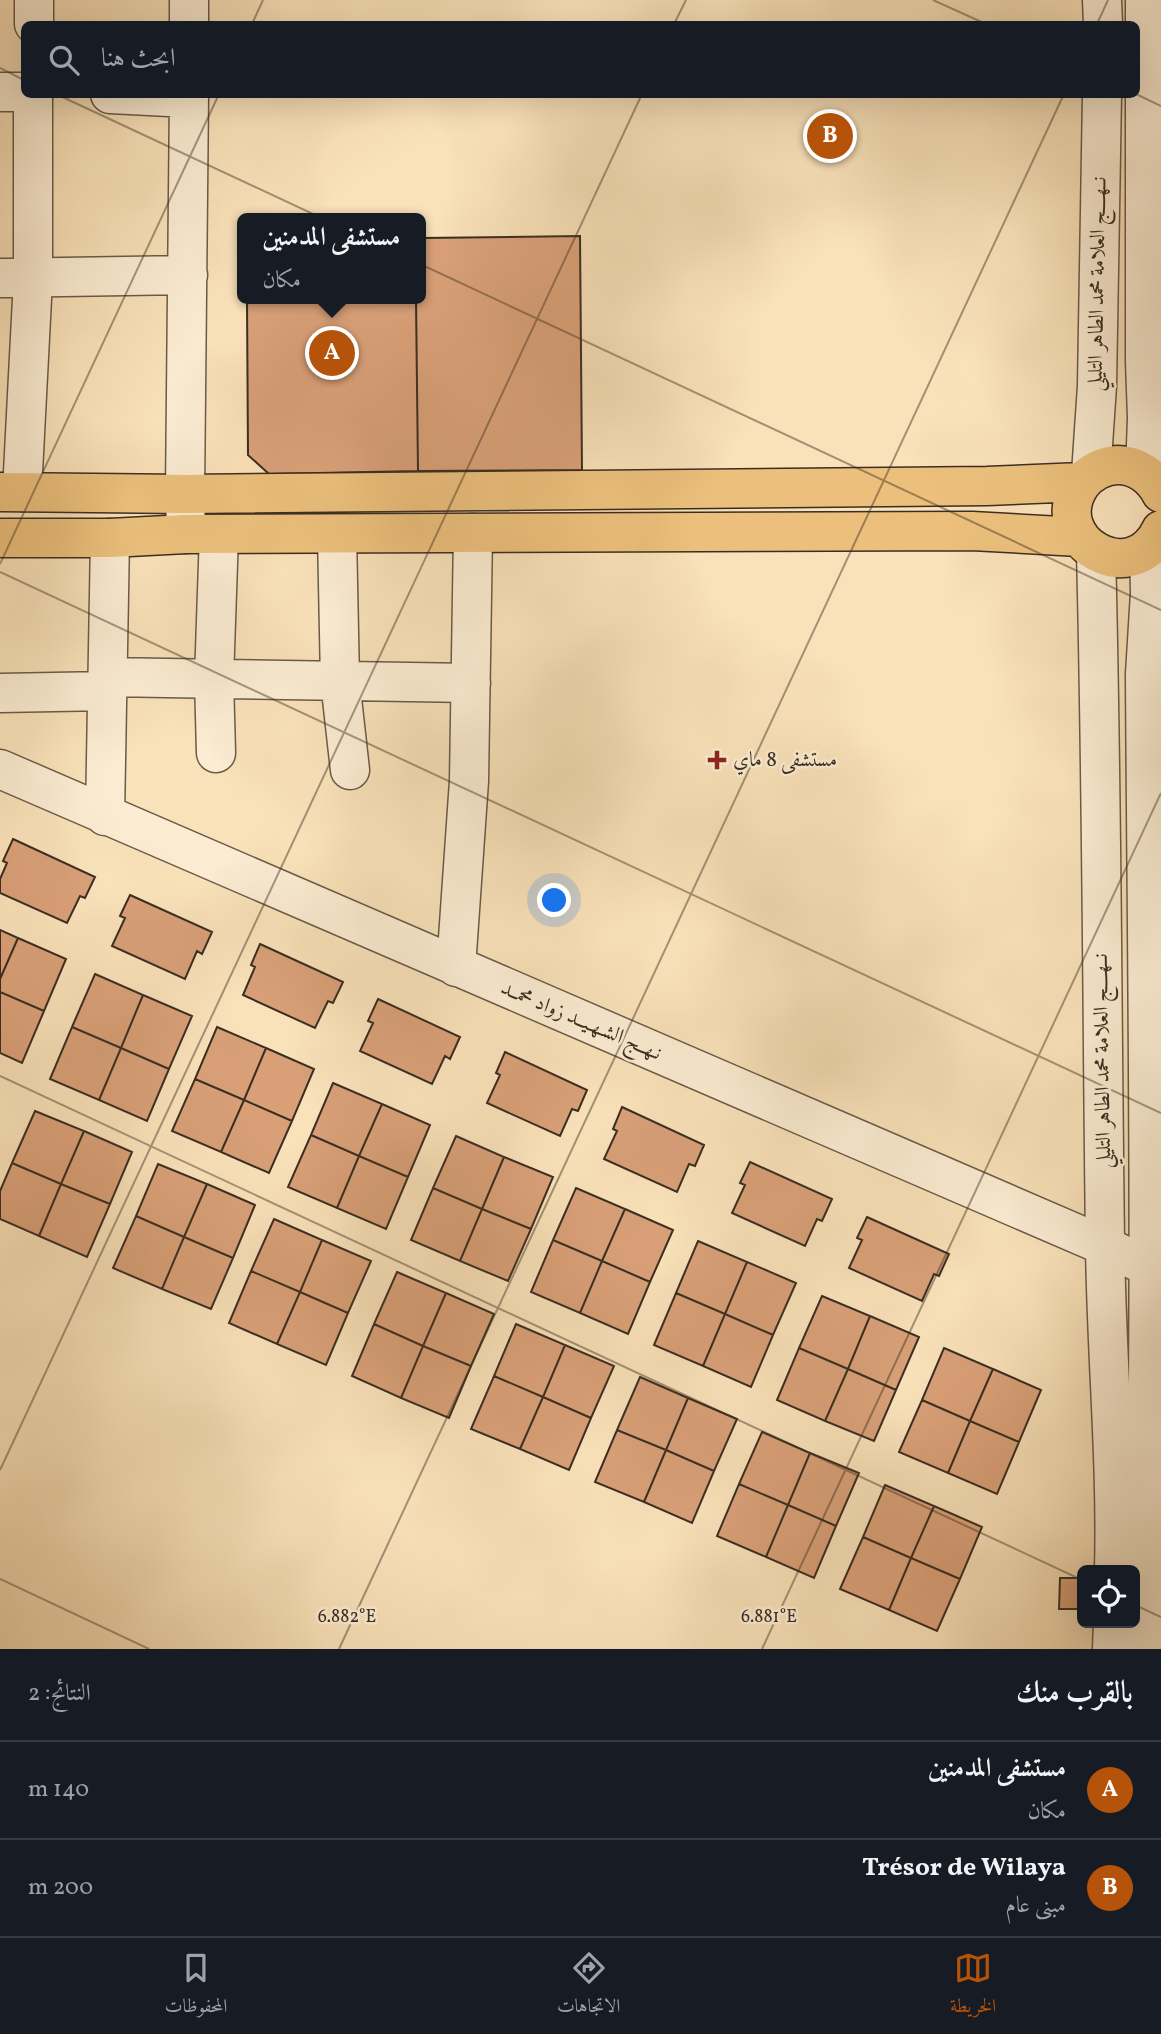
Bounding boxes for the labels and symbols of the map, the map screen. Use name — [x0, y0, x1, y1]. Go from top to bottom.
pin: B — [807, 110, 853, 162]
street label: نــهــــج العلامة محمد الطاهر التليلي — [1082, 176, 1118, 392]
pin: A — [309, 327, 355, 379]
place label: مستشفى 8 ماي — [733, 746, 837, 775]
marker: مستشفى 8 ماي — [707, 750, 727, 770]
your location — [537, 883, 571, 917]
street label: نــهــــج العلامة محمد الطاهر التليلي — [1087, 953, 1123, 1169]
street label: نـهــج الشـهـيــد زواد محمــد — [495, 974, 666, 1071]
text: 6.882°E — [318, 1605, 376, 1630]
text: 6.881°E — [741, 1605, 797, 1630]

